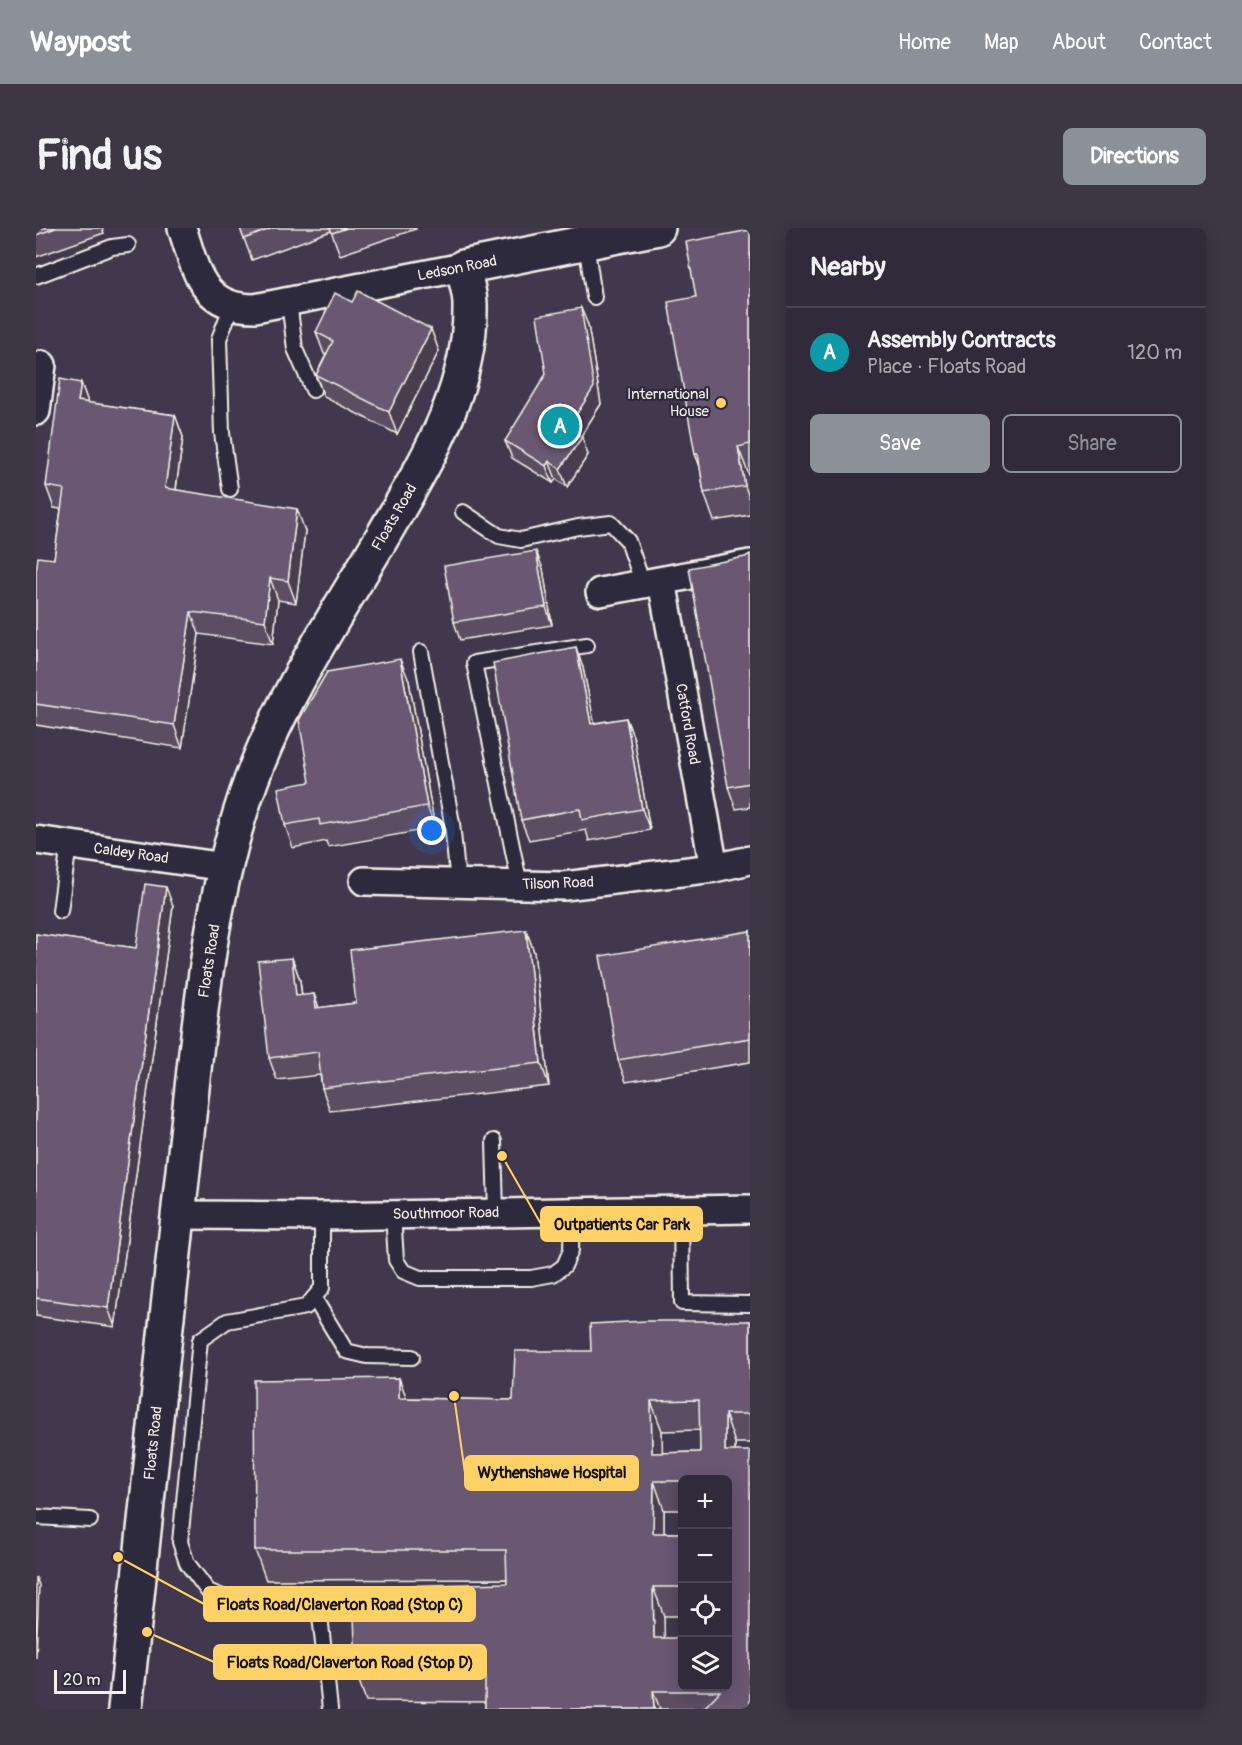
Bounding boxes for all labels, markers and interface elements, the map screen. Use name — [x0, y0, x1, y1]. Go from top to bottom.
text: Waypost — [30, 25, 131, 60]
text: Home — [898, 29, 951, 56]
text: Map — [984, 29, 1019, 56]
text: About — [1052, 29, 1106, 56]
text: Contact — [1139, 29, 1212, 56]
button: Directions — [1063, 128, 1206, 185]
text: Find us — [36, 130, 162, 182]
street label: Ledson Road — [416, 251, 498, 286]
text: Nearby — [810, 251, 886, 283]
text: Assembly Contracts — [867, 326, 1056, 354]
text: A — [823, 340, 836, 365]
text: 120 m — [1127, 340, 1182, 365]
text: Place · Floats Road — [867, 354, 1026, 379]
place label: International House — [627, 385, 710, 421]
marker: International House — [714, 396, 728, 410]
pin: A — [540, 404, 580, 448]
button: Save — [810, 414, 990, 473]
button: Share — [1002, 414, 1182, 473]
street label: Floats Road — [368, 480, 421, 554]
street label: Catford Road — [671, 682, 704, 766]
your location — [417, 816, 446, 845]
street label: Caldey Road — [92, 839, 170, 868]
street label: Tilson Road — [522, 873, 594, 894]
street label: Floats Road — [194, 923, 225, 999]
street label: Southmoor Road — [393, 1203, 499, 1224]
callout: Outpatients Car Park — [541, 1207, 702, 1241]
text: Outpatients Car Park — [554, 1215, 691, 1235]
street label: Floats Road — [140, 1405, 167, 1481]
callout: Wythenshawe Hospital — [465, 1456, 638, 1490]
text: Wythenshawe Hospital — [478, 1463, 627, 1483]
map controls — [678, 1475, 732, 1691]
button: + — [678, 1475, 732, 1529]
button: − — [678, 1529, 732, 1583]
button: locate — [678, 1583, 732, 1637]
callout: Floats Road/Claverton Road (Stop C) — [204, 1587, 475, 1621]
text: Floats Road/Claverton Road (Stop C) — [216, 1595, 464, 1615]
button: layers — [678, 1637, 732, 1691]
callout: Floats Road/Claverton Road (Stop D) — [214, 1645, 486, 1679]
text: Floats Road/Claverton Road (Stop D) — [226, 1653, 474, 1673]
scale bar — [54, 1667, 126, 1694]
text: 20 m — [63, 1670, 101, 1690]

